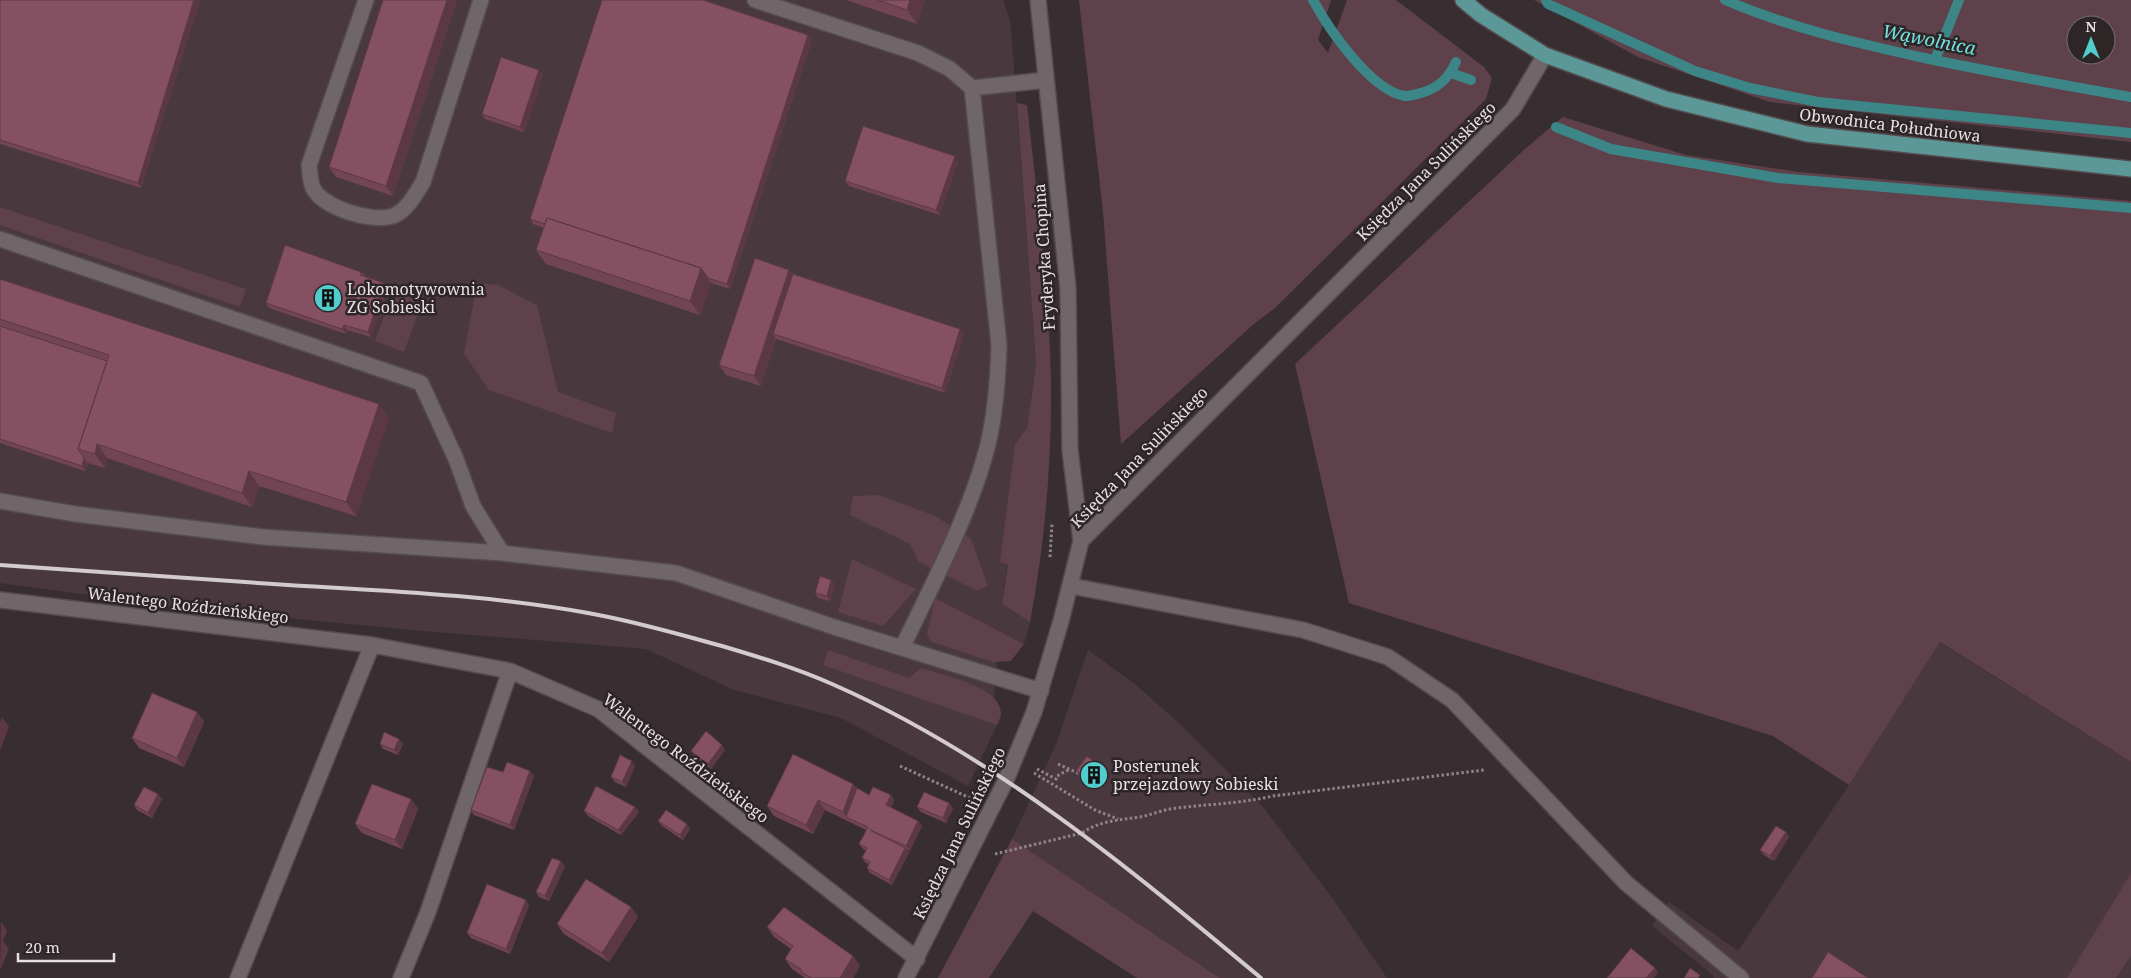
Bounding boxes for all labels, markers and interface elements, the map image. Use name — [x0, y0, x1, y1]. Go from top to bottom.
north arrow — [2066, 15, 2116, 65]
text: N — [2085, 17, 2097, 36]
water label: Wąwolnica — [1881, 18, 1978, 60]
street label: Księdza Jana Sulińskiego — [1351, 96, 1501, 246]
street label: Obwodnica Południowa — [1798, 103, 1982, 147]
street label: Fryderyka Chopina — [1028, 183, 1060, 331]
place label: Lokomotywownia ZG Sobieski — [347, 278, 485, 318]
building icon: Lokomotywownia ZG Sobieski — [313, 283, 343, 313]
street label: Księdza Jana Sulińskiego — [1065, 381, 1213, 533]
street label: Walentego Roździeńskiego — [86, 582, 290, 628]
street label: Walentego Roździeńskiego — [598, 688, 774, 828]
street label: Księdza Jana Sulińskiego — [908, 743, 1010, 923]
place label: Posterunek przejazdowy Sobieski — [1113, 755, 1278, 795]
building icon: Posterunek przejazdowy Sobieski — [1079, 760, 1109, 790]
scale bar — [18, 930, 114, 962]
text: 20 m — [25, 937, 60, 957]

